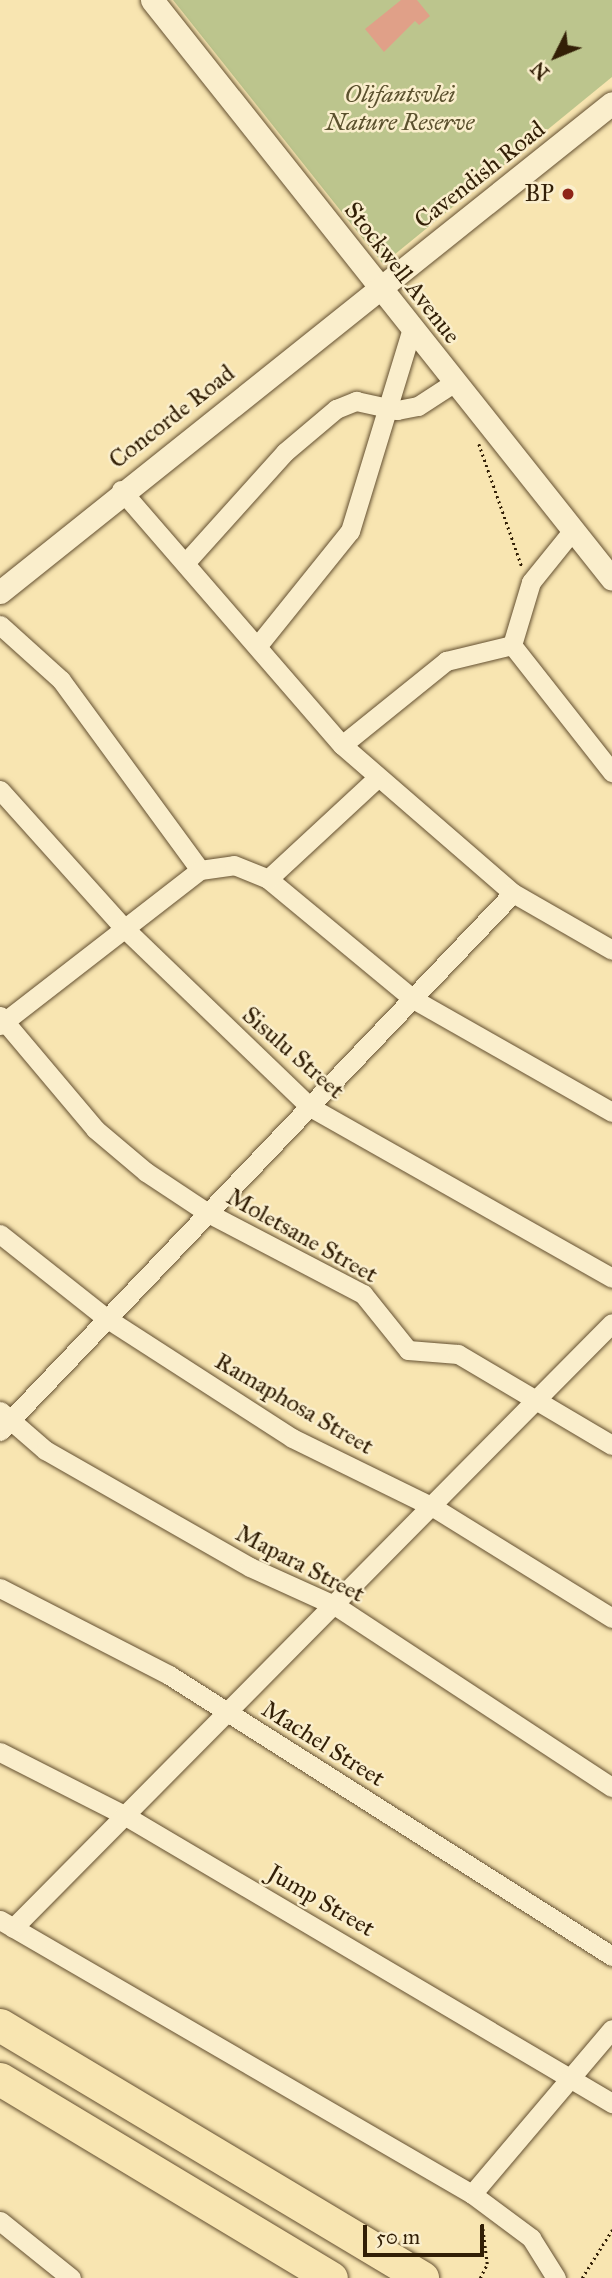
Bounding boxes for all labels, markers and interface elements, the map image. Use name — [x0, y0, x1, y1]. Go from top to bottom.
north arrow — [521, 21, 591, 91]
text: N — [526, 57, 554, 84]
park label: Olifantsvlei Nature Reserve — [326, 81, 474, 137]
street label: Cavendish Road — [409, 115, 551, 235]
place label: BP — [525, 180, 554, 208]
marker: BP — [560, 186, 576, 202]
street label: Stockwell Avenue — [338, 197, 466, 349]
street label: Concorde Road — [104, 359, 240, 475]
street label: Sisulu Street — [236, 1001, 350, 1105]
street label: Moletsane Street — [221, 1183, 383, 1289]
street label: Ramaphosa Street — [210, 1347, 378, 1461]
street label: Mapara Street — [231, 1519, 369, 1609]
street label: Machel Street — [256, 1695, 390, 1793]
street label: Jump Street — [262, 1859, 380, 1943]
scale bar — [367, 2212, 488, 2256]
text: 50 m — [376, 2224, 420, 2250]

